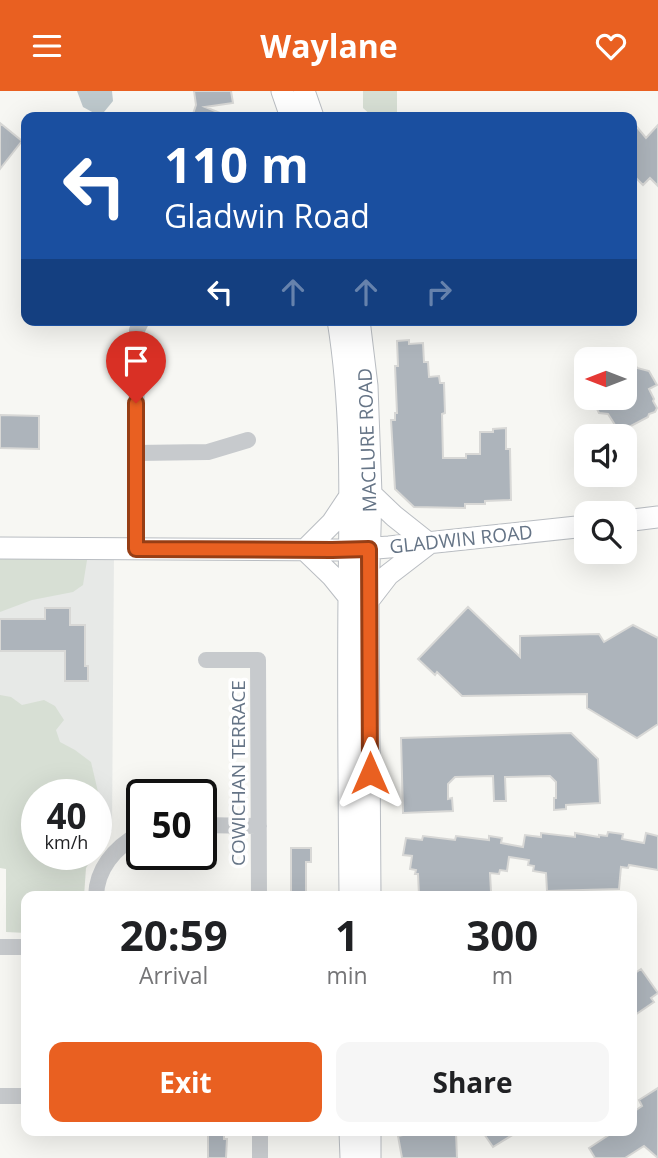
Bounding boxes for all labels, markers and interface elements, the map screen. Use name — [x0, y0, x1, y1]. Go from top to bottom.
text: Waylane — [260, 24, 398, 67]
icon: menu — [28, 27, 66, 65]
icon: heart — [592, 27, 630, 65]
text: 110 m — [164, 131, 309, 197]
icon: left — [49, 140, 140, 231]
text: Gladwin Road — [164, 194, 370, 237]
icon: left — [201, 273, 239, 311]
icon: ahead — [274, 273, 312, 311]
icon: ahead — [347, 273, 385, 311]
icon: right — [420, 273, 458, 311]
pin — [106, 331, 166, 403]
icon: arrive — [117, 342, 155, 380]
north arrow — [574, 347, 637, 409]
map controls — [574, 347, 637, 564]
street label: MACLURE ROAD — [351, 367, 383, 513]
button: sound — [574, 424, 637, 487]
button: search — [574, 501, 637, 564]
street label: GLADWIN ROAD — [388, 519, 534, 559]
street label: COWICHAN TERRACE — [225, 680, 251, 866]
position arrow — [333, 736, 407, 810]
speed limit sign: 50 — [126, 779, 217, 870]
text: 40 — [46, 792, 87, 839]
text: km/h — [45, 830, 88, 854]
text: 20:59 — [120, 906, 228, 963]
text: 1 — [335, 906, 359, 963]
text: 300 — [466, 906, 538, 963]
text: Arrival — [139, 959, 208, 991]
text: min — [326, 959, 368, 991]
text: m — [492, 959, 513, 991]
button: Exit — [49, 1042, 322, 1122]
button: Share — [336, 1042, 609, 1122]

